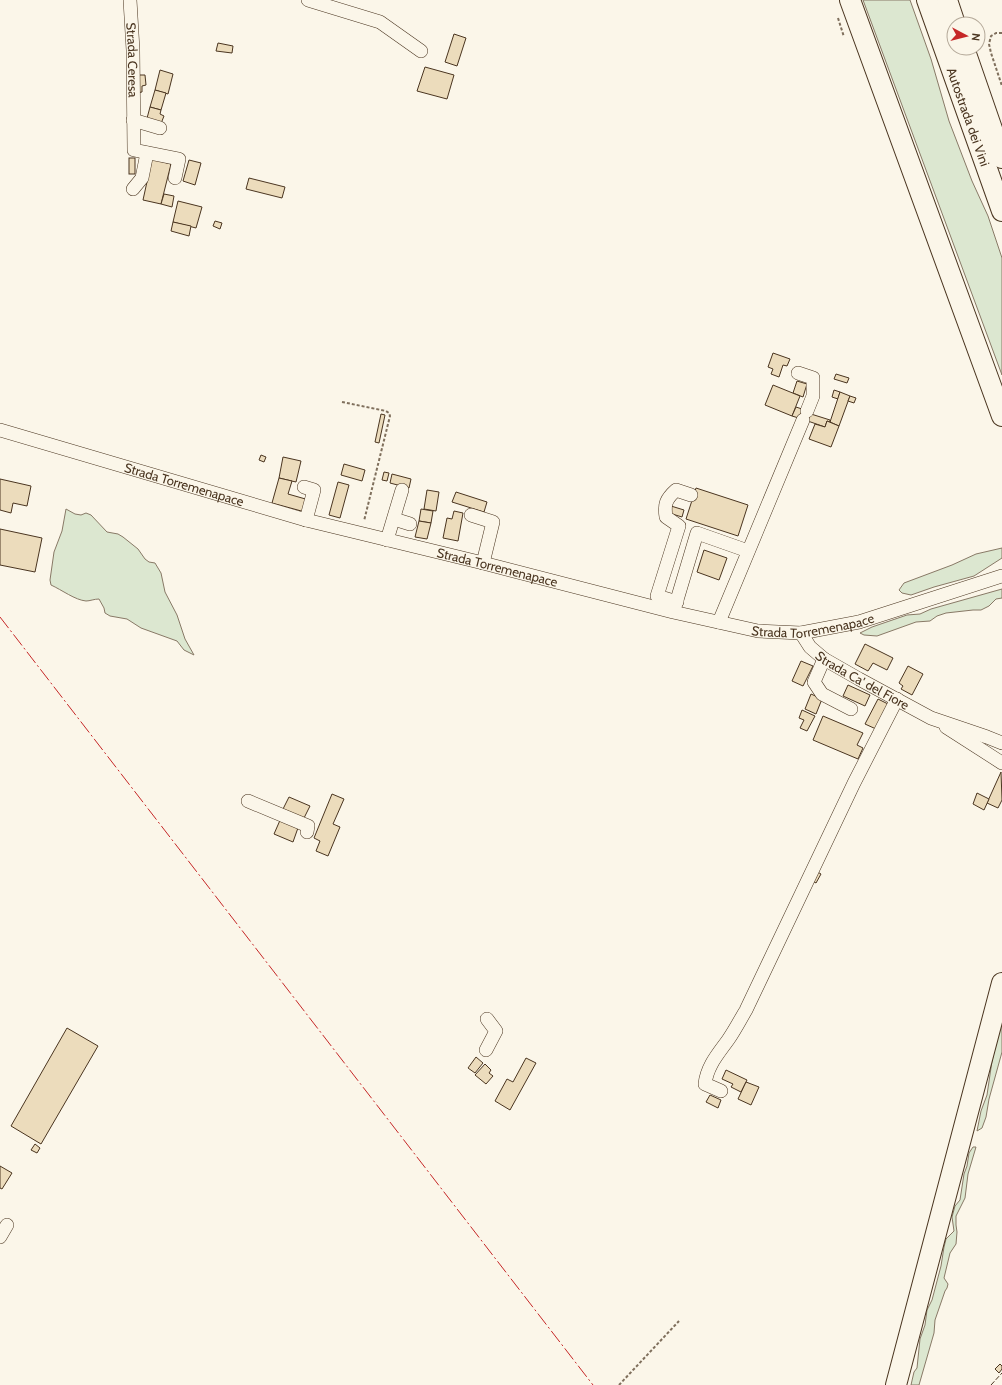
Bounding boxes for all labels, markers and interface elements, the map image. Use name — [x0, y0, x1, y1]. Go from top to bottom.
north arrow — [946, 16, 986, 56]
street label: Strada Ceresa — [123, 22, 141, 98]
text: N — [969, 33, 983, 42]
street label: Autostrada dei Vini — [944, 65, 993, 168]
street label: Strada Torremenapace — [123, 459, 246, 509]
street label: Strada Torremenapace — [435, 544, 560, 590]
street label: Strada Torremenapace — [750, 610, 876, 641]
street label: Strada Ca' del Fiore — [812, 647, 912, 713]

